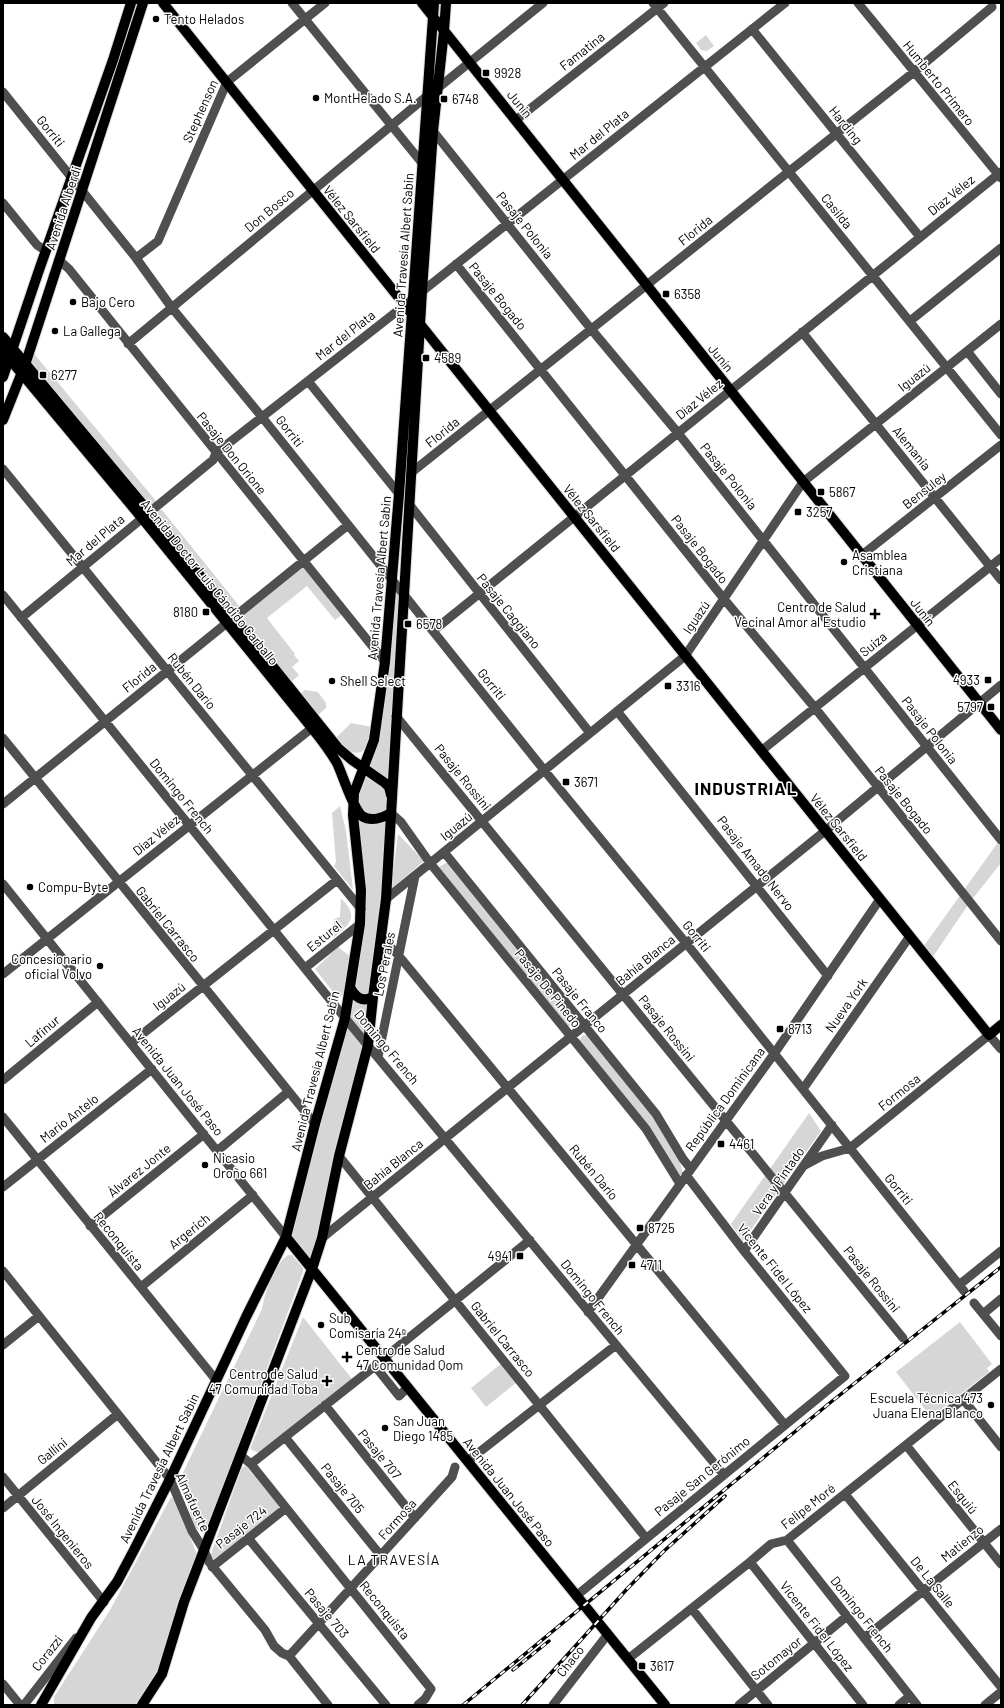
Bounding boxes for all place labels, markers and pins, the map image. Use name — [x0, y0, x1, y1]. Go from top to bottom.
place label: Tento Helados — [164, 11, 244, 27]
marker: Tento Helados — [151, 14, 161, 24]
place label: 9928 — [494, 65, 521, 81]
marker: 9928 — [481, 68, 491, 78]
place label: MontHelado S.A. — [324, 90, 417, 106]
place label: 6748 — [452, 91, 479, 107]
marker: MontHelado S.A. — [311, 93, 321, 103]
marker: 6748 — [439, 94, 449, 104]
place label: 6358 — [674, 286, 701, 302]
marker: 6358 — [661, 289, 671, 299]
place label: Bajo Cero — [81, 294, 135, 310]
marker: Bajo Cero — [68, 297, 78, 307]
place label: La Gallega — [63, 323, 121, 339]
marker: La Gallega — [50, 326, 60, 336]
place label: 4589 — [434, 350, 461, 366]
marker: 4589 — [421, 353, 431, 363]
place label: 6277 — [51, 367, 77, 383]
marker: 6277 — [38, 370, 48, 380]
place label: 5867 — [829, 484, 855, 500]
marker: 5867 — [816, 487, 826, 497]
place label: 3257 — [806, 504, 833, 520]
marker: 3257 — [793, 507, 803, 517]
place label: Asamblea Cristiana — [852, 547, 907, 578]
marker: Asamblea Cristiana — [839, 557, 849, 567]
place label: Centro de Salud Vecinal Amor al Estudio — [734, 599, 866, 630]
place label: 8180 — [173, 604, 198, 620]
marker: 8180 — [201, 607, 211, 617]
marker: Centro de Salud Vecinal Amor al Estudio — [869, 608, 881, 620]
place label: 6578 — [416, 616, 442, 632]
marker: 6578 — [403, 619, 413, 629]
place label: 4933 — [953, 672, 980, 688]
place label: Shell Select — [340, 673, 406, 689]
marker: 4933 — [983, 675, 993, 685]
marker: Shell Select — [327, 676, 337, 686]
place label: 3316 — [676, 678, 701, 694]
marker: 3316 — [663, 681, 673, 691]
place label: 5797 — [957, 699, 983, 715]
marker: 5797 — [986, 702, 996, 712]
place label: 3671 — [574, 774, 598, 790]
marker: 3671 — [561, 777, 571, 787]
place label: Compu-Byte — [38, 879, 109, 895]
marker: Compu-Byte — [25, 882, 35, 892]
place label: Concesionario oficial Volvo — [11, 951, 92, 982]
marker: Concesionario oficial Volvo — [95, 961, 105, 971]
place label: 8713 — [788, 1021, 812, 1037]
marker: 8713 — [775, 1024, 785, 1034]
place label: 4461 — [729, 1136, 754, 1152]
marker: 4461 — [716, 1139, 726, 1149]
place label: Nicasio Oroño 661 — [213, 1150, 267, 1181]
marker: Nicasio Oroño 661 — [200, 1160, 210, 1170]
place label: 8725 — [648, 1220, 675, 1236]
marker: 8725 — [635, 1223, 645, 1233]
place label: 4941 — [488, 1248, 512, 1264]
marker: 4941 — [515, 1251, 525, 1261]
place label: 4711 — [640, 1257, 662, 1273]
marker: 4711 — [627, 1260, 637, 1270]
place label: Sub Comisaría 24ª — [329, 1310, 406, 1341]
marker: Sub Comisaría 24ª — [316, 1320, 326, 1330]
place label: Centro de Salud 47 Comunidad Qom — [356, 1342, 463, 1373]
marker: Centro de Salud 47 Comunidad Qom — [341, 1351, 353, 1363]
place label: Centro de Salud 47 Comunidad Toba — [209, 1366, 318, 1397]
marker: Centro de Salud 47 Comunidad Toba — [321, 1375, 333, 1387]
place label: Escuela Técnica 473 Juana Elena Blanco — [870, 1390, 983, 1421]
marker: Escuela Técnica 473 Juana Elena Blanco — [986, 1400, 996, 1410]
place label: San Juan Diego 1485 — [393, 1413, 453, 1444]
marker: San Juan Diego 1485 — [380, 1423, 390, 1433]
place label: 3617 — [650, 1658, 674, 1674]
marker: 3617 — [637, 1661, 647, 1671]

